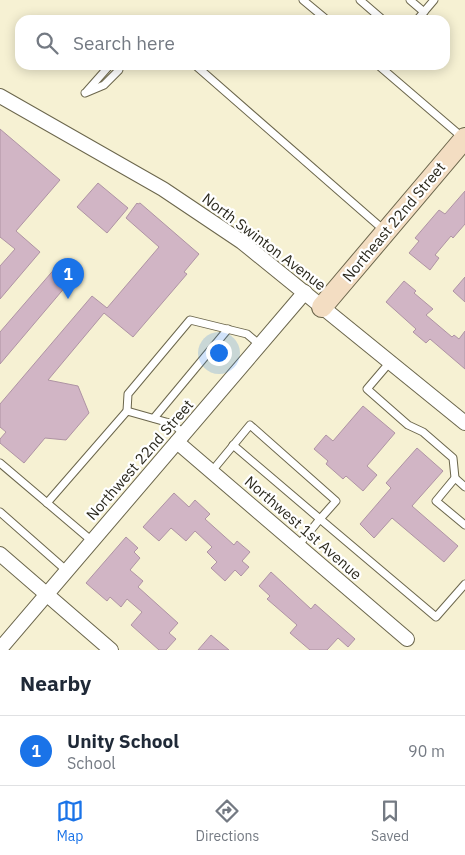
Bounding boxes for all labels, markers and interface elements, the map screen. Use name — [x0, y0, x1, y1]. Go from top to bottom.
search box — [15, 15, 450, 70]
icon: search — [33, 29, 61, 57]
text: Search here — [73, 31, 175, 55]
street label: Northeast 22nd Street — [338, 158, 449, 285]
street label: North Swinton Avenue — [199, 189, 330, 294]
pin: 1 — [52, 258, 84, 299]
your location — [206, 340, 232, 366]
street label: Northwest 22nd Street — [82, 395, 197, 524]
street label: Northwest 1st Avenue — [241, 472, 366, 584]
text: Nearby — [20, 669, 91, 697]
text: Unity School — [67, 729, 179, 753]
text: 1 — [31, 741, 41, 761]
text: 90 m — [408, 741, 445, 761]
text: School — [67, 753, 116, 773]
tab: Map — [56, 797, 84, 845]
tab: Directions — [196, 797, 259, 845]
tab: Saved — [371, 797, 409, 845]

